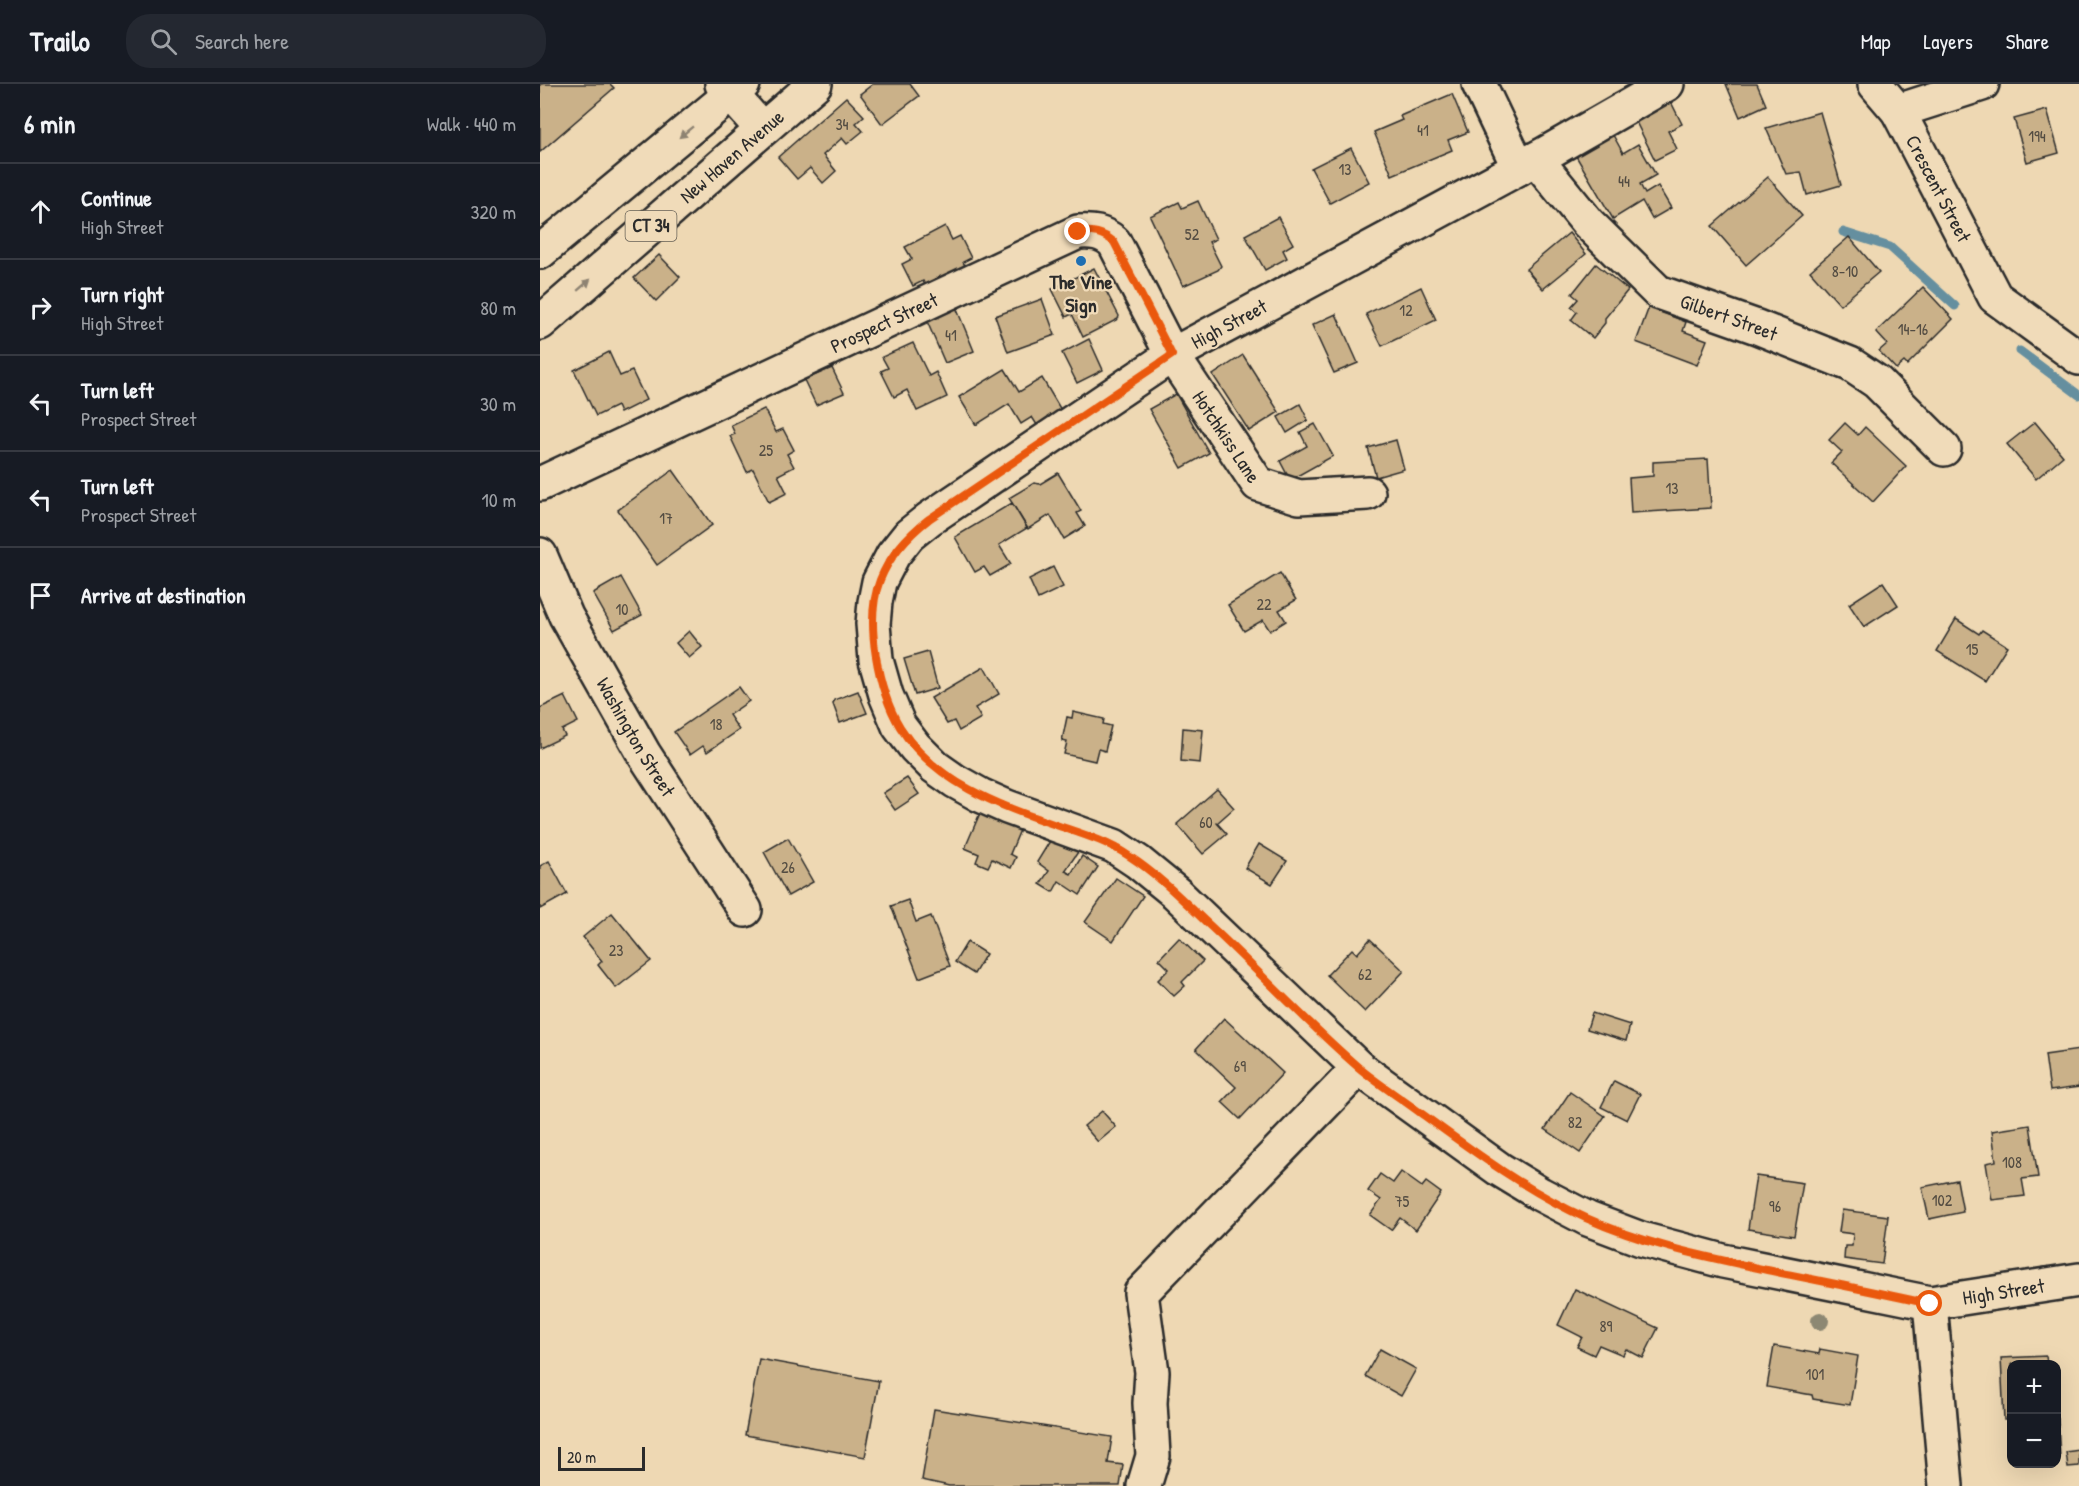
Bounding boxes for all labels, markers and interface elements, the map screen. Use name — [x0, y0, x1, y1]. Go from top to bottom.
search box — [126, 14, 546, 68]
text: Trailo — [30, 22, 90, 60]
icon: search — [147, 25, 180, 58]
text: Search here — [195, 26, 289, 56]
text: Map — [1861, 27, 1890, 56]
text: Layers — [1923, 27, 1973, 56]
text: Share — [2006, 27, 2049, 56]
street label: New Haven Avenue — [673, 103, 789, 209]
text: 6 min — [24, 106, 76, 141]
text: Walk · 440 m — [427, 110, 516, 137]
house number: 34 — [835, 113, 849, 135]
house number: 41 — [1417, 119, 1429, 141]
one-way arrow — [678, 125, 694, 138]
house number: 194 — [2028, 125, 2046, 147]
street label: Crescent Street — [1900, 130, 1979, 248]
house number: 13 — [1339, 158, 1351, 180]
house number: 44 — [1618, 170, 1630, 192]
text: Continue — [81, 183, 152, 213]
icon: ahead — [24, 195, 57, 228]
text: 320 m — [471, 198, 516, 225]
road number: CT 34 — [626, 211, 676, 241]
text: High Street — [81, 213, 163, 240]
route end — [1064, 218, 1090, 244]
house number: 52 — [1185, 223, 1200, 245]
marker: The Vine Sign — [1074, 254, 1088, 268]
house number: 8-10 — [1832, 260, 1858, 282]
place label: The Vine Sign — [1048, 268, 1113, 319]
text: Turn right — [81, 279, 164, 309]
one-way arrow — [576, 279, 591, 292]
street label: Prospect Street — [826, 285, 943, 359]
street label: Gilbert Street — [1677, 287, 1783, 347]
icon: right — [24, 291, 57, 324]
street label: High Street — [1186, 292, 1272, 355]
text: 80 m — [480, 294, 516, 321]
house number: 12 — [1399, 299, 1413, 321]
text: High Street — [81, 309, 163, 336]
house number: 14-16 — [1898, 318, 1928, 340]
house number: 41 — [945, 324, 957, 346]
text: Turn left — [81, 375, 154, 405]
street label: Hotchkiss Lane — [1186, 385, 1268, 488]
icon: left — [24, 387, 57, 420]
text: 30 m — [480, 390, 516, 417]
text: Prospect Street — [81, 405, 196, 432]
house number: 25 — [759, 439, 773, 461]
text: Turn left — [81, 471, 154, 501]
house number: 13 — [1666, 477, 1678, 499]
icon: left — [24, 483, 57, 516]
text: 10 m — [482, 486, 516, 513]
text: Prospect Street — [81, 501, 196, 528]
house number: 17 — [659, 507, 673, 529]
icon: arrive — [24, 579, 57, 612]
text: Arrive at destination — [81, 580, 246, 610]
house number: 22 — [1257, 593, 1272, 615]
house number: 10 — [616, 598, 628, 620]
house number: 15 — [1966, 638, 1979, 660]
street label: Washington Street — [590, 672, 683, 802]
house number: 18 — [710, 713, 722, 735]
house number: 60 — [1199, 811, 1213, 833]
house number: 26 — [781, 856, 795, 878]
house number: 23 — [609, 939, 623, 961]
house number: 62 — [1358, 963, 1372, 985]
house number: 69 — [1234, 1055, 1246, 1077]
house number: 82 — [1568, 1111, 1583, 1133]
house number: 108 — [2002, 1151, 2022, 1173]
house number: 102 — [1932, 1189, 1953, 1211]
house number: 75 — [1395, 1190, 1410, 1212]
house number: 96 — [1769, 1195, 1781, 1217]
street label: High Street — [1961, 1271, 2047, 1311]
route start — [1916, 1290, 1942, 1316]
house number: 89 — [1600, 1315, 1613, 1337]
map controls — [2007, 1360, 2061, 1468]
button: + — [2007, 1360, 2061, 1414]
house number: 101 — [1806, 1363, 1825, 1385]
button: − — [2007, 1414, 2061, 1468]
scale bar — [558, 1444, 645, 1472]
text: 20 m — [567, 1446, 596, 1468]

